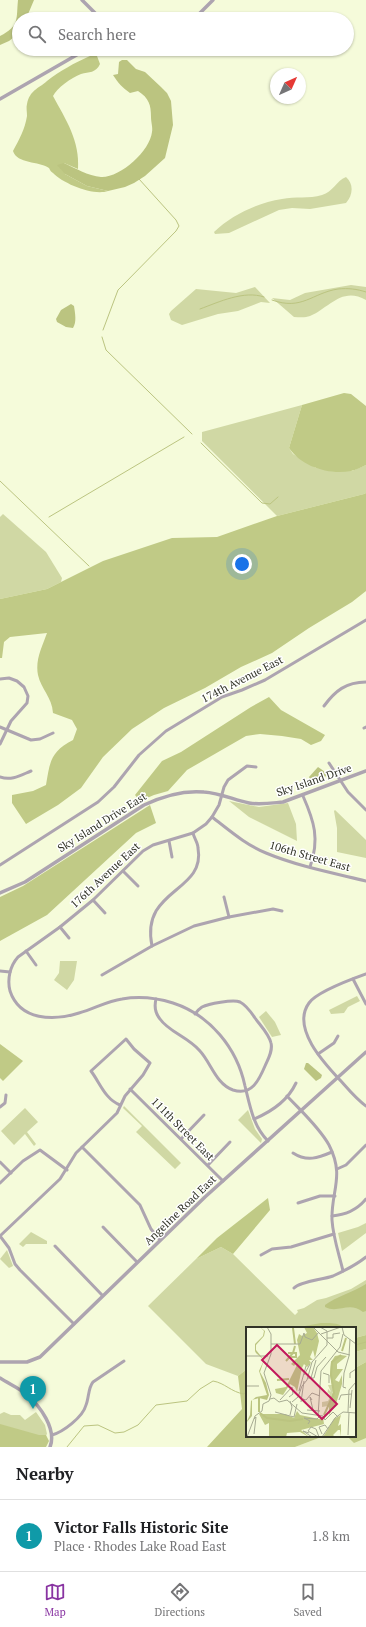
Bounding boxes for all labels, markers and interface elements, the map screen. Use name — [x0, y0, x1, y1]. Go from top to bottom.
search box — [12, 12, 354, 56]
icon: search — [26, 23, 48, 45]
text: Search here — [58, 24, 136, 44]
north arrow — [270, 68, 306, 104]
your location — [232, 554, 252, 574]
street label: 174th Avenue East — [199, 652, 285, 706]
street label: Sky Island Drive — [274, 760, 354, 799]
street label: Sky Island Drive East — [55, 789, 149, 855]
street label: 106th Street East — [268, 838, 352, 874]
street label: 176th Avenue East — [67, 839, 143, 911]
street label: 111th Street East — [148, 1094, 218, 1164]
street label: Angeline Road East — [141, 1172, 219, 1248]
inset map — [246, 1327, 356, 1437]
pin: 1 — [20, 1376, 46, 1409]
text: Nearby — [16, 1462, 74, 1485]
text: Victor Falls Historic Site — [54, 1517, 229, 1537]
text: 1 — [25, 1527, 33, 1545]
text: 1.8 km — [311, 1527, 350, 1545]
text: Place · Rhodes Lake Road East — [54, 1537, 226, 1555]
tab: Map — [44, 1581, 66, 1619]
tab: Directions — [154, 1581, 205, 1619]
tab: Saved — [293, 1581, 322, 1619]

